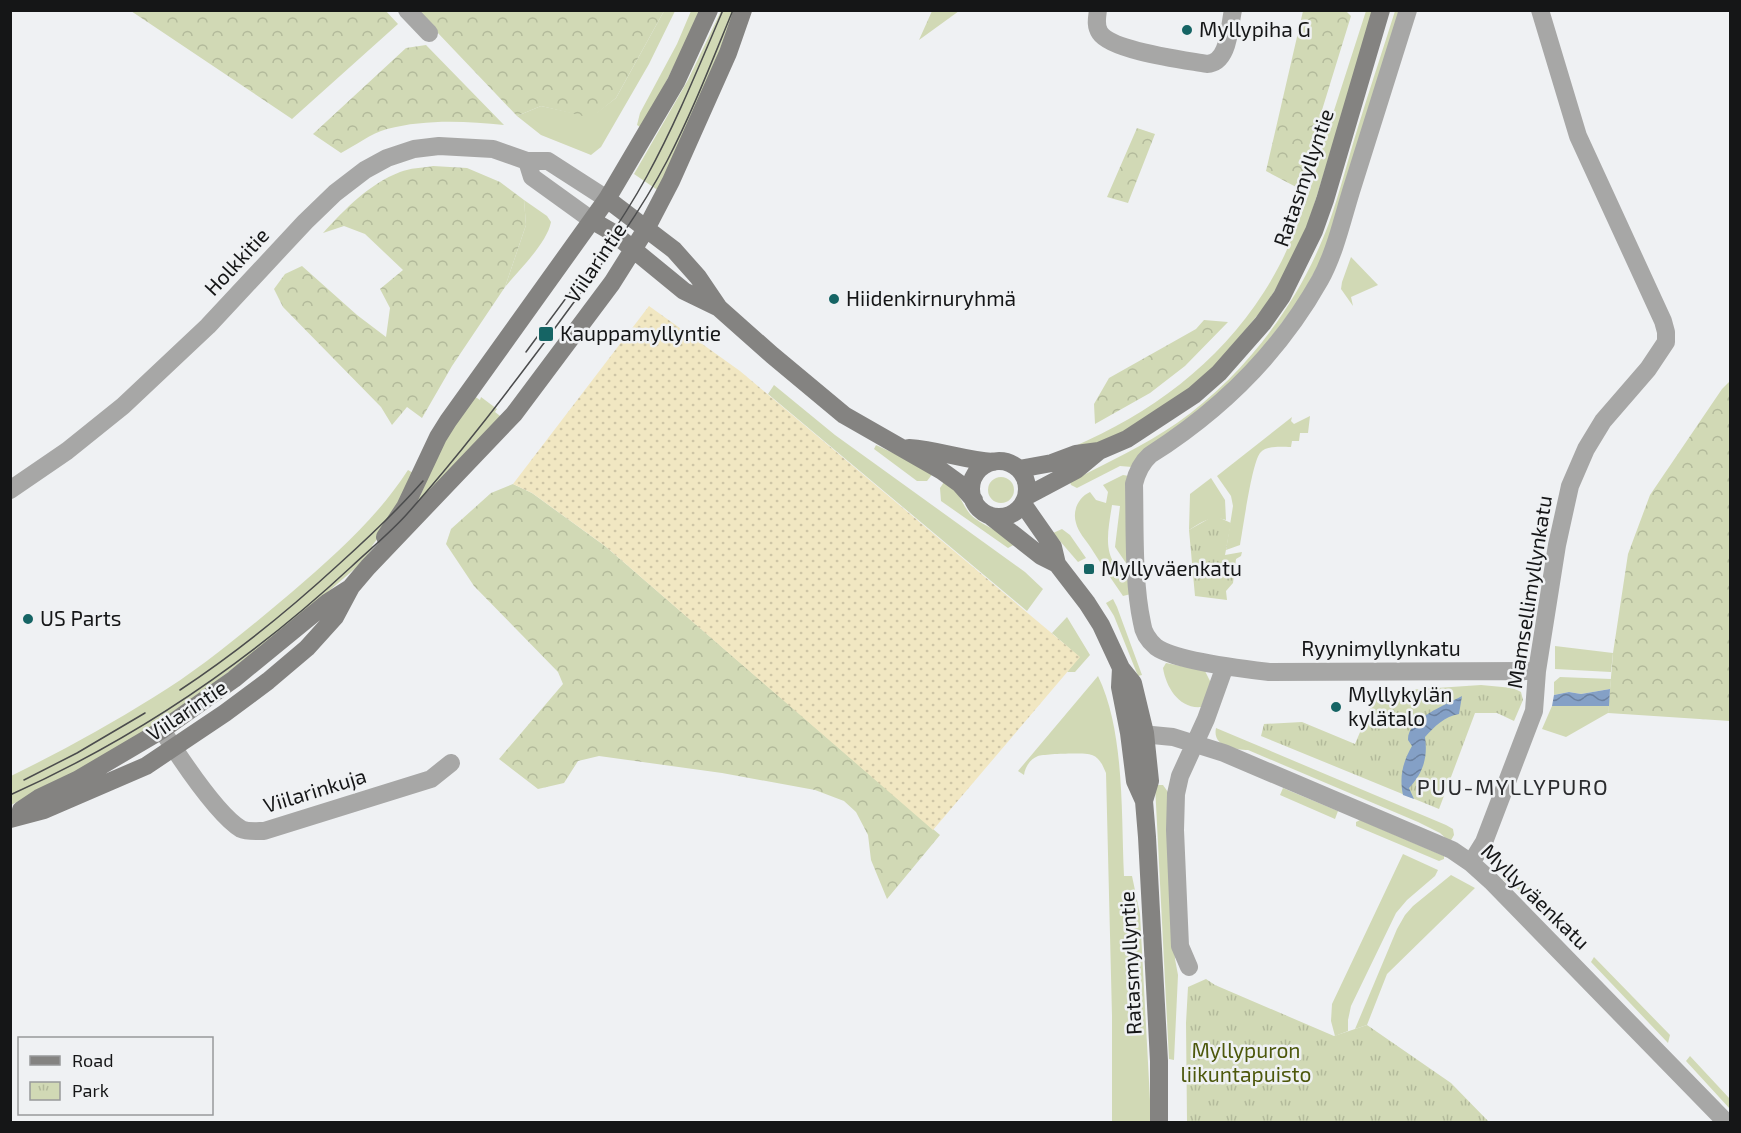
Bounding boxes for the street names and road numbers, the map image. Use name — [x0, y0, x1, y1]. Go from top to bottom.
street label: Ratasmyllyntie — [1267, 105, 1338, 250]
street label: Viilarintie — [559, 217, 631, 307]
street label: Holkkitie — [198, 222, 273, 300]
street label: Mamsellimyllynkatu — [1501, 494, 1556, 690]
street label: Ryynimyllynkatu — [1301, 635, 1461, 660]
street label: Viilarintie — [141, 674, 231, 746]
street label: Viilarinkuja — [260, 762, 369, 818]
street label: Myllyväenkatu — [1477, 838, 1595, 954]
street label: Ratasmyllyntie — [1113, 891, 1146, 1036]

